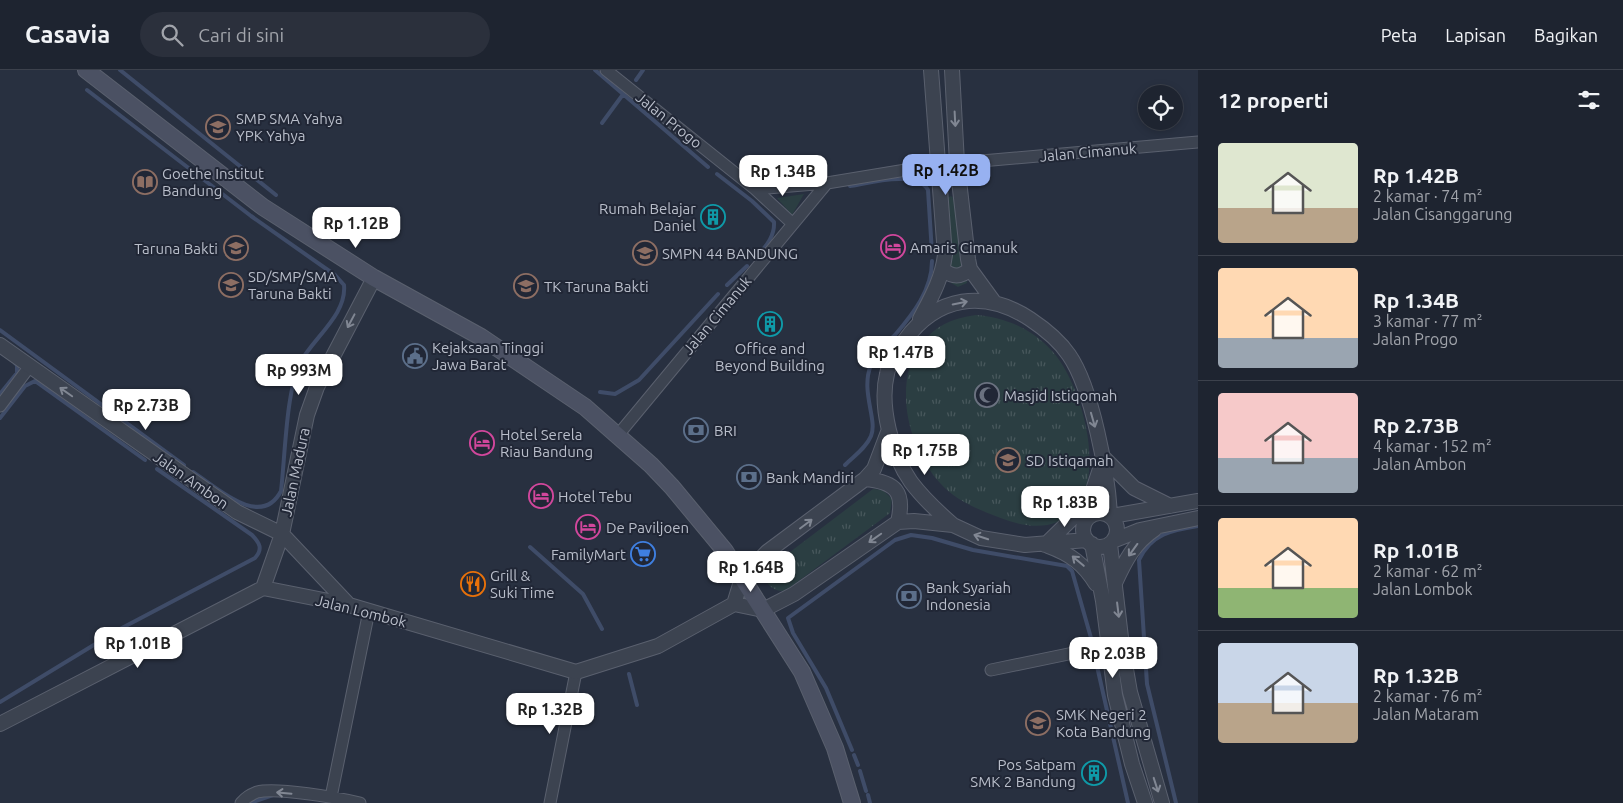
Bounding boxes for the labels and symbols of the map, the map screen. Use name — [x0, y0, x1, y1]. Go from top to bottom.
street label: Jalan Progo — [633, 88, 705, 152]
place label: SMP SMA Yahya YPK Yahya — [236, 110, 343, 144]
one-way arrow — [950, 110, 959, 126]
school or university icon: SMP SMA Yahya YPK Yahya — [205, 114, 231, 140]
street label: Jalan Cimanuk — [1039, 139, 1137, 165]
pin: Rp 1.34B — [731, 154, 835, 197]
pin: Rp 1.42B — [894, 154, 998, 196]
place label: Goethe Institut Bandung — [162, 165, 264, 199]
library icon: Goethe Institut Bandung — [132, 169, 158, 195]
place label: Rumah Belajar Daniel — [599, 200, 696, 234]
building icon: Rumah Belajar Daniel — [700, 204, 726, 230]
pin: Rp 1.12B — [304, 206, 408, 249]
hotel icon: Amaris Cimanuk — [880, 234, 906, 260]
school or university icon: Taruna Bakti — [223, 235, 249, 261]
place label: Amaris Cimanuk — [910, 239, 1018, 256]
place label: Taruna Bakti — [134, 240, 218, 257]
school or university icon: SMPN 44 BANDUNG — [632, 240, 658, 266]
place label: SMPN 44 BANDUNG — [662, 245, 798, 262]
place label: SD/SMP/SMA Taruna Bakti — [248, 268, 337, 302]
school or university icon: SD/SMP/SMA Taruna Bakti — [218, 272, 244, 298]
street label: Jalan Cimanuk — [679, 272, 755, 358]
school or university icon: TK Taruna Bakti — [513, 273, 539, 299]
place label: TK Taruna Bakti — [544, 278, 649, 295]
one-way arrow — [951, 298, 967, 308]
building icon: Office and Beyond Building — [757, 311, 783, 337]
one-way arrow — [346, 314, 356, 329]
pin: Rp 1.47B — [849, 336, 953, 378]
place label: Kejaksaan Tinggi Jawa Barat — [432, 339, 544, 373]
place label: Office and Beyond Building — [715, 340, 825, 374]
public building icon: Kejaksaan Tinggi Jawa Barat — [402, 343, 428, 369]
pin: Rp 993M — [253, 354, 345, 396]
mosque icon: Masjid Istiqomah — [974, 382, 1000, 408]
one-way arrow — [59, 387, 73, 397]
place label: Masjid Istiqomah — [1004, 387, 1117, 404]
pin: Rp 2.73B — [94, 388, 198, 431]
one-way arrow — [1089, 411, 1098, 427]
bank icon: BRI — [683, 417, 709, 443]
place label: BRI — [714, 422, 737, 439]
street label: Jalan Madura — [277, 426, 313, 518]
place label: Hotel Serela Riau Bandung — [500, 426, 593, 460]
hotel icon: Hotel Serela Riau Bandung — [469, 430, 495, 456]
pin: Rp 1.75B — [873, 434, 977, 476]
school or university icon: SD Istiqamah — [995, 447, 1021, 473]
street label: Jalan Ambon — [150, 448, 232, 512]
place label: SD Istiqamah — [1026, 452, 1113, 469]
bank icon: Bank Mandiri — [736, 464, 762, 490]
place label: Bank Mandiri — [766, 469, 854, 486]
hotel icon: Hotel Tebu — [528, 483, 554, 509]
pin: Rp 1.83B — [1013, 486, 1117, 528]
place label: Hotel Tebu — [558, 488, 632, 505]
hotel icon: De Paviljoen — [575, 514, 601, 540]
one-way arrow — [799, 518, 812, 529]
place label: De Paviljoen — [606, 519, 689, 536]
one-way arrow — [974, 532, 989, 541]
one-way arrow — [868, 533, 882, 543]
supermarket icon: FamilyMart — [630, 541, 656, 567]
one-way arrow — [1128, 542, 1138, 556]
place label: FamilyMart — [551, 546, 626, 563]
pin: Rp 1.64B — [699, 550, 803, 593]
one-way arrow — [1071, 556, 1084, 567]
place label: Grill & Suki Time — [490, 567, 555, 601]
restaurant icon: Grill & Suki Time — [460, 571, 486, 597]
place label: Bank Syariah Indonesia — [926, 579, 1011, 613]
bank icon: Bank Syariah Indonesia — [896, 583, 922, 609]
street label: Jalan Lombok — [314, 591, 409, 631]
one-way arrow — [1113, 602, 1123, 618]
pin: Rp 1.01B — [86, 626, 190, 669]
pin: Rp 2.03B — [1061, 636, 1165, 679]
pin: Rp 1.32B — [498, 692, 602, 735]
place label: SMK Negeri 2 Kota Bandung — [1056, 706, 1151, 740]
school or university icon: SMK Negeri 2 Kota Bandung — [1025, 710, 1051, 736]
place label: Pos Satpam SMK 2 Bandung — [970, 756, 1076, 790]
building icon: Pos Satpam SMK 2 Bandung — [1081, 760, 1107, 786]
one-way arrow — [1152, 777, 1162, 793]
one-way arrow — [276, 788, 292, 797]

